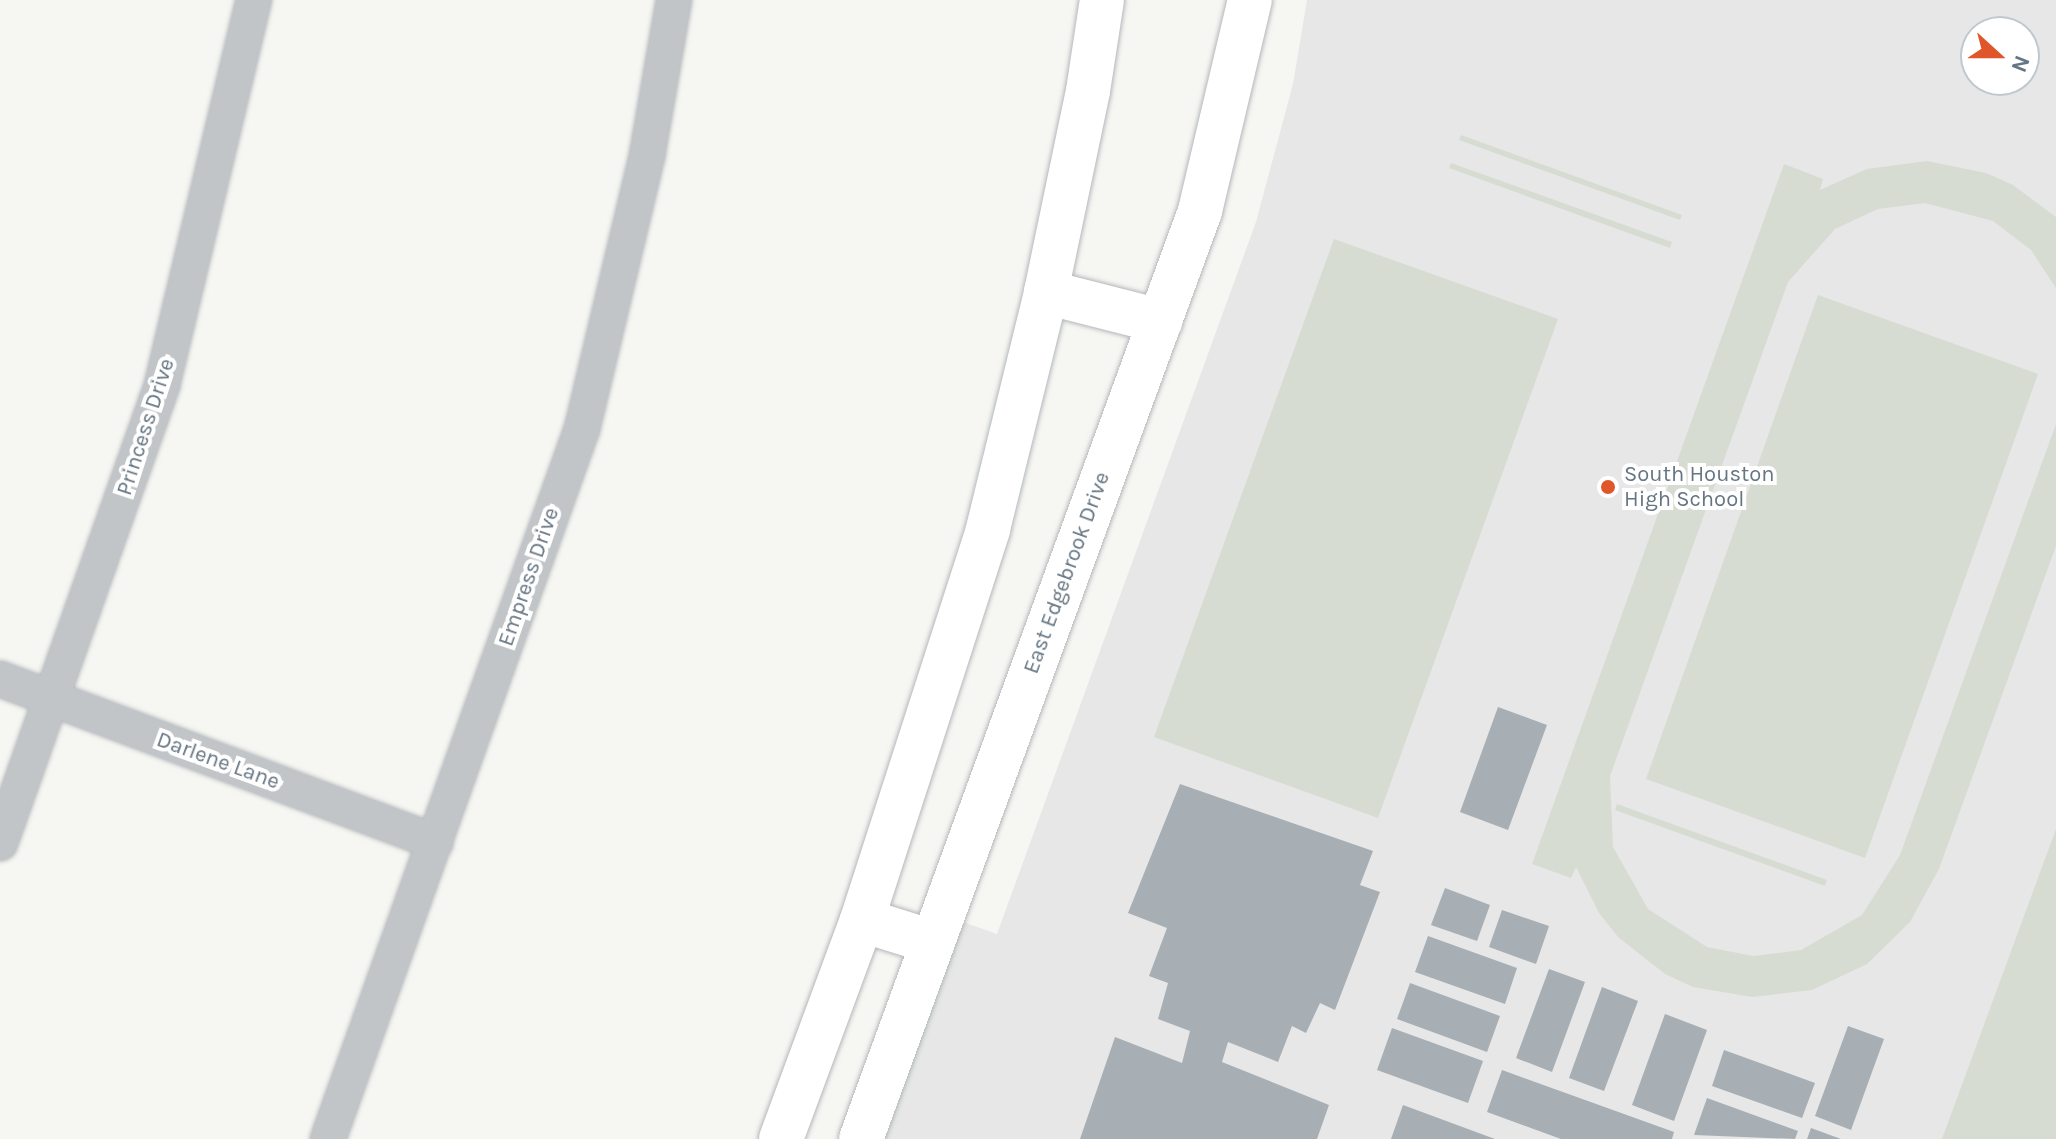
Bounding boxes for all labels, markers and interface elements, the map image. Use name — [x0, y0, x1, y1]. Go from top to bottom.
north arrow — [1960, 16, 2040, 96]
text: N — [2006, 52, 2036, 76]
street label: Princess Drive — [111, 355, 181, 499]
place label: South Houston High School — [1624, 461, 1775, 512]
street label: East Edgebrook Drive — [1018, 469, 1116, 677]
marker: South Houston High School — [1599, 478, 1617, 496]
street label: Empress Drive — [493, 504, 565, 650]
street label: Darlene Lane — [153, 727, 283, 795]

